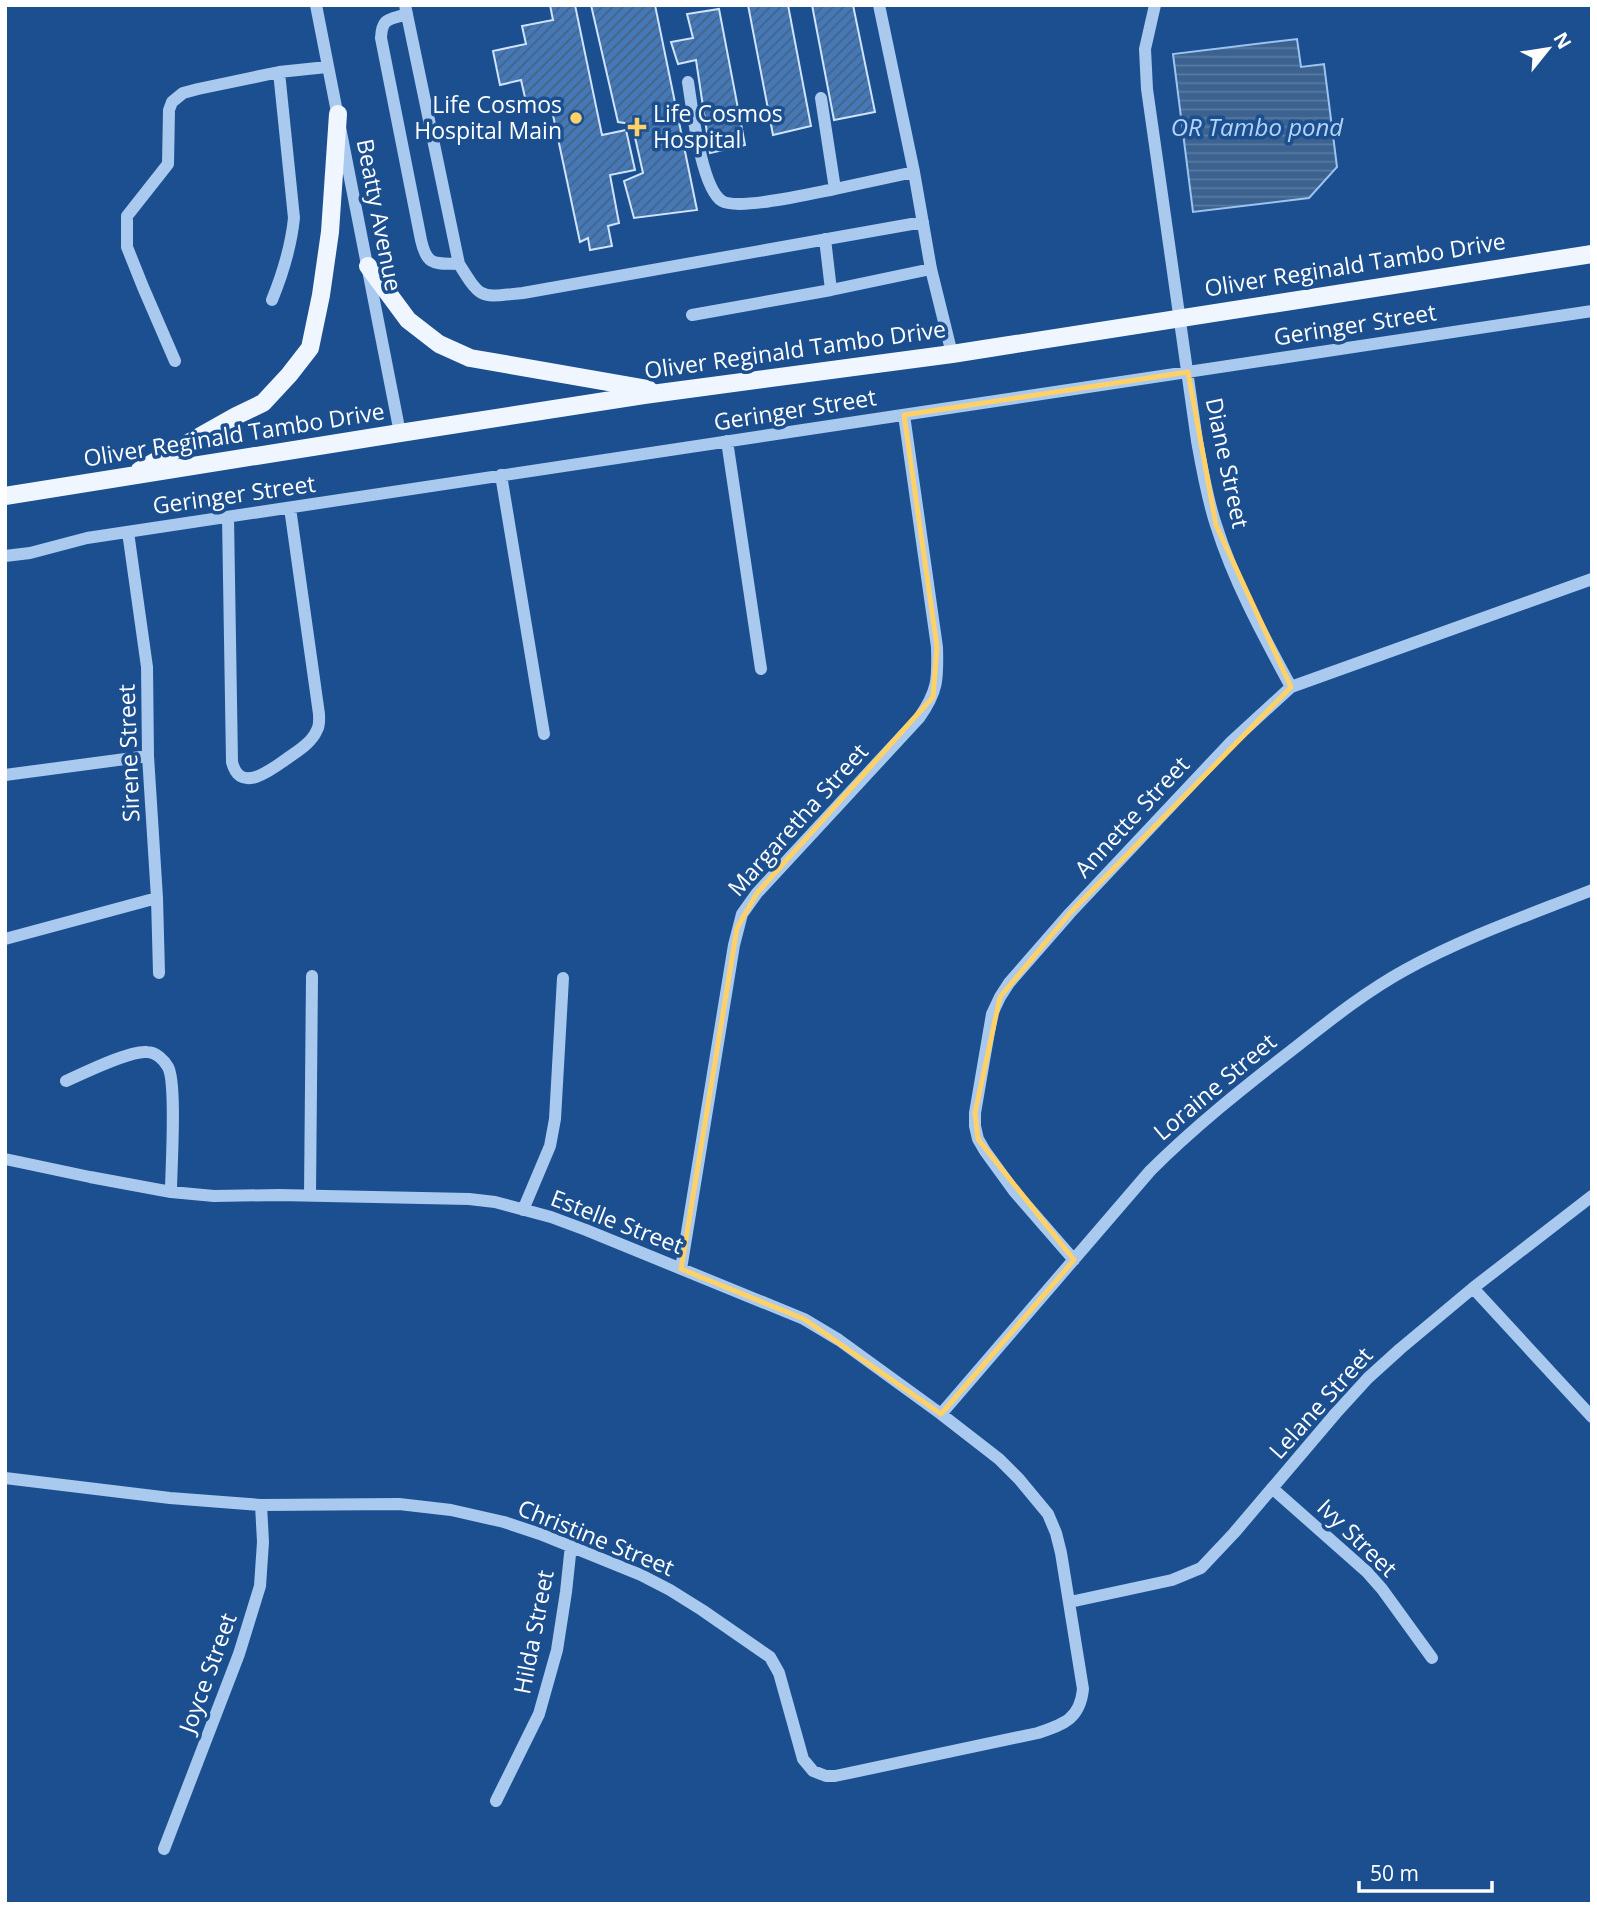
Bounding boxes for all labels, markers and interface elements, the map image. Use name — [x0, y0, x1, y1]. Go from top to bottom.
north arrow — [1513, 14, 1583, 84]
text: N — [1548, 27, 1578, 54]
place label: Life Cosmos Hospital Main — [414, 88, 562, 146]
place label: Life Cosmos Hospital — [653, 97, 783, 155]
marker: Life Cosmos Hospital Main — [568, 110, 584, 126]
water label: OR Tambo pond — [1171, 110, 1344, 143]
marker: Life Cosmos Hospital — [627, 117, 647, 137]
street label: Beatty Avenue — [350, 136, 410, 294]
street label: Oliver Reginald Tambo Drive — [1202, 224, 1508, 304]
street label: Geringer Street — [1271, 295, 1438, 353]
street label: Oliver Reginald Tambo Drive — [642, 312, 948, 386]
street label: Geringer Street — [711, 380, 878, 438]
street label: Oliver Reginald Tambo Drive — [81, 394, 387, 474]
street label: Diane Street — [1199, 395, 1257, 531]
street label: Geringer Street — [150, 467, 317, 521]
street label: Sirene Street — [110, 684, 146, 823]
street label: Margaretha Street — [720, 736, 875, 903]
street label: Annette Street — [1067, 749, 1196, 884]
street label: Loraine Street — [1146, 1025, 1283, 1147]
street label: Estelle Street — [546, 1181, 688, 1261]
street label: Lelane Street — [1261, 1339, 1379, 1465]
street label: Christine Street — [513, 1491, 679, 1583]
street label: Ivy Street — [1311, 1491, 1405, 1583]
street label: Hilda Street — [505, 1567, 561, 1697]
street label: Joyce Street — [170, 1608, 244, 1739]
scale bar — [1359, 1850, 1492, 1894]
text: 50 m — [1370, 1859, 1419, 1887]

